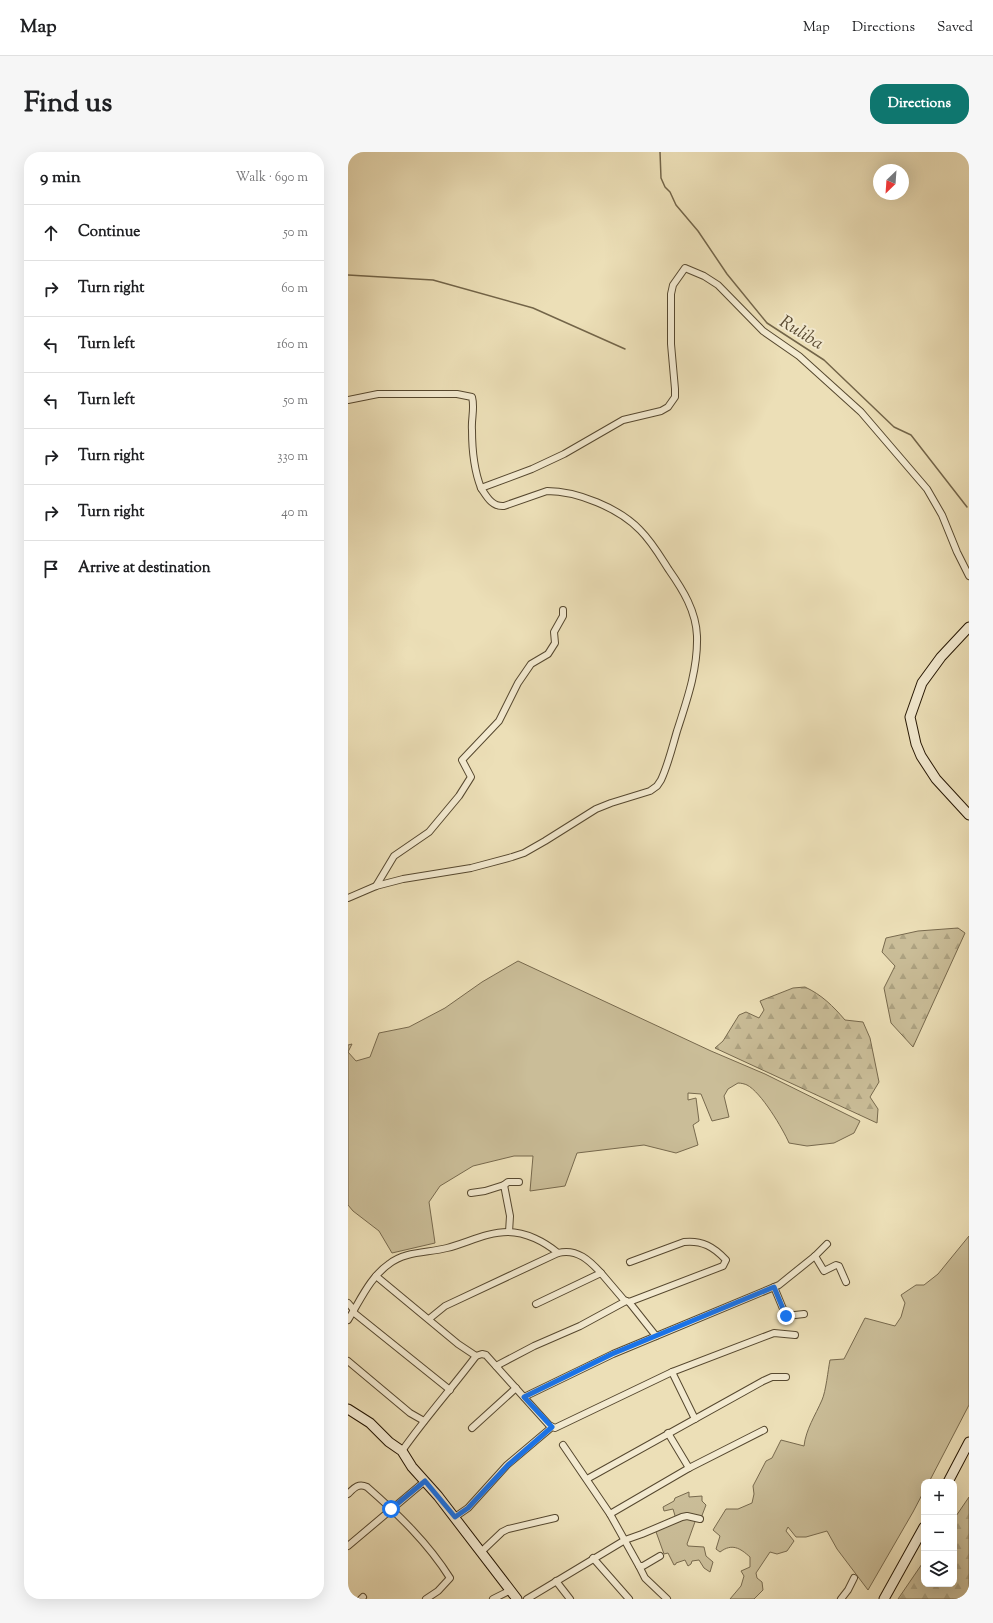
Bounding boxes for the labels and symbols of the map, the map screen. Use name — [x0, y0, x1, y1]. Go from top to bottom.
north arrow — [873, 164, 909, 200]
water label: Ruliba — [774, 310, 828, 357]
route end — [777, 1307, 795, 1325]
route start — [382, 1500, 400, 1518]

